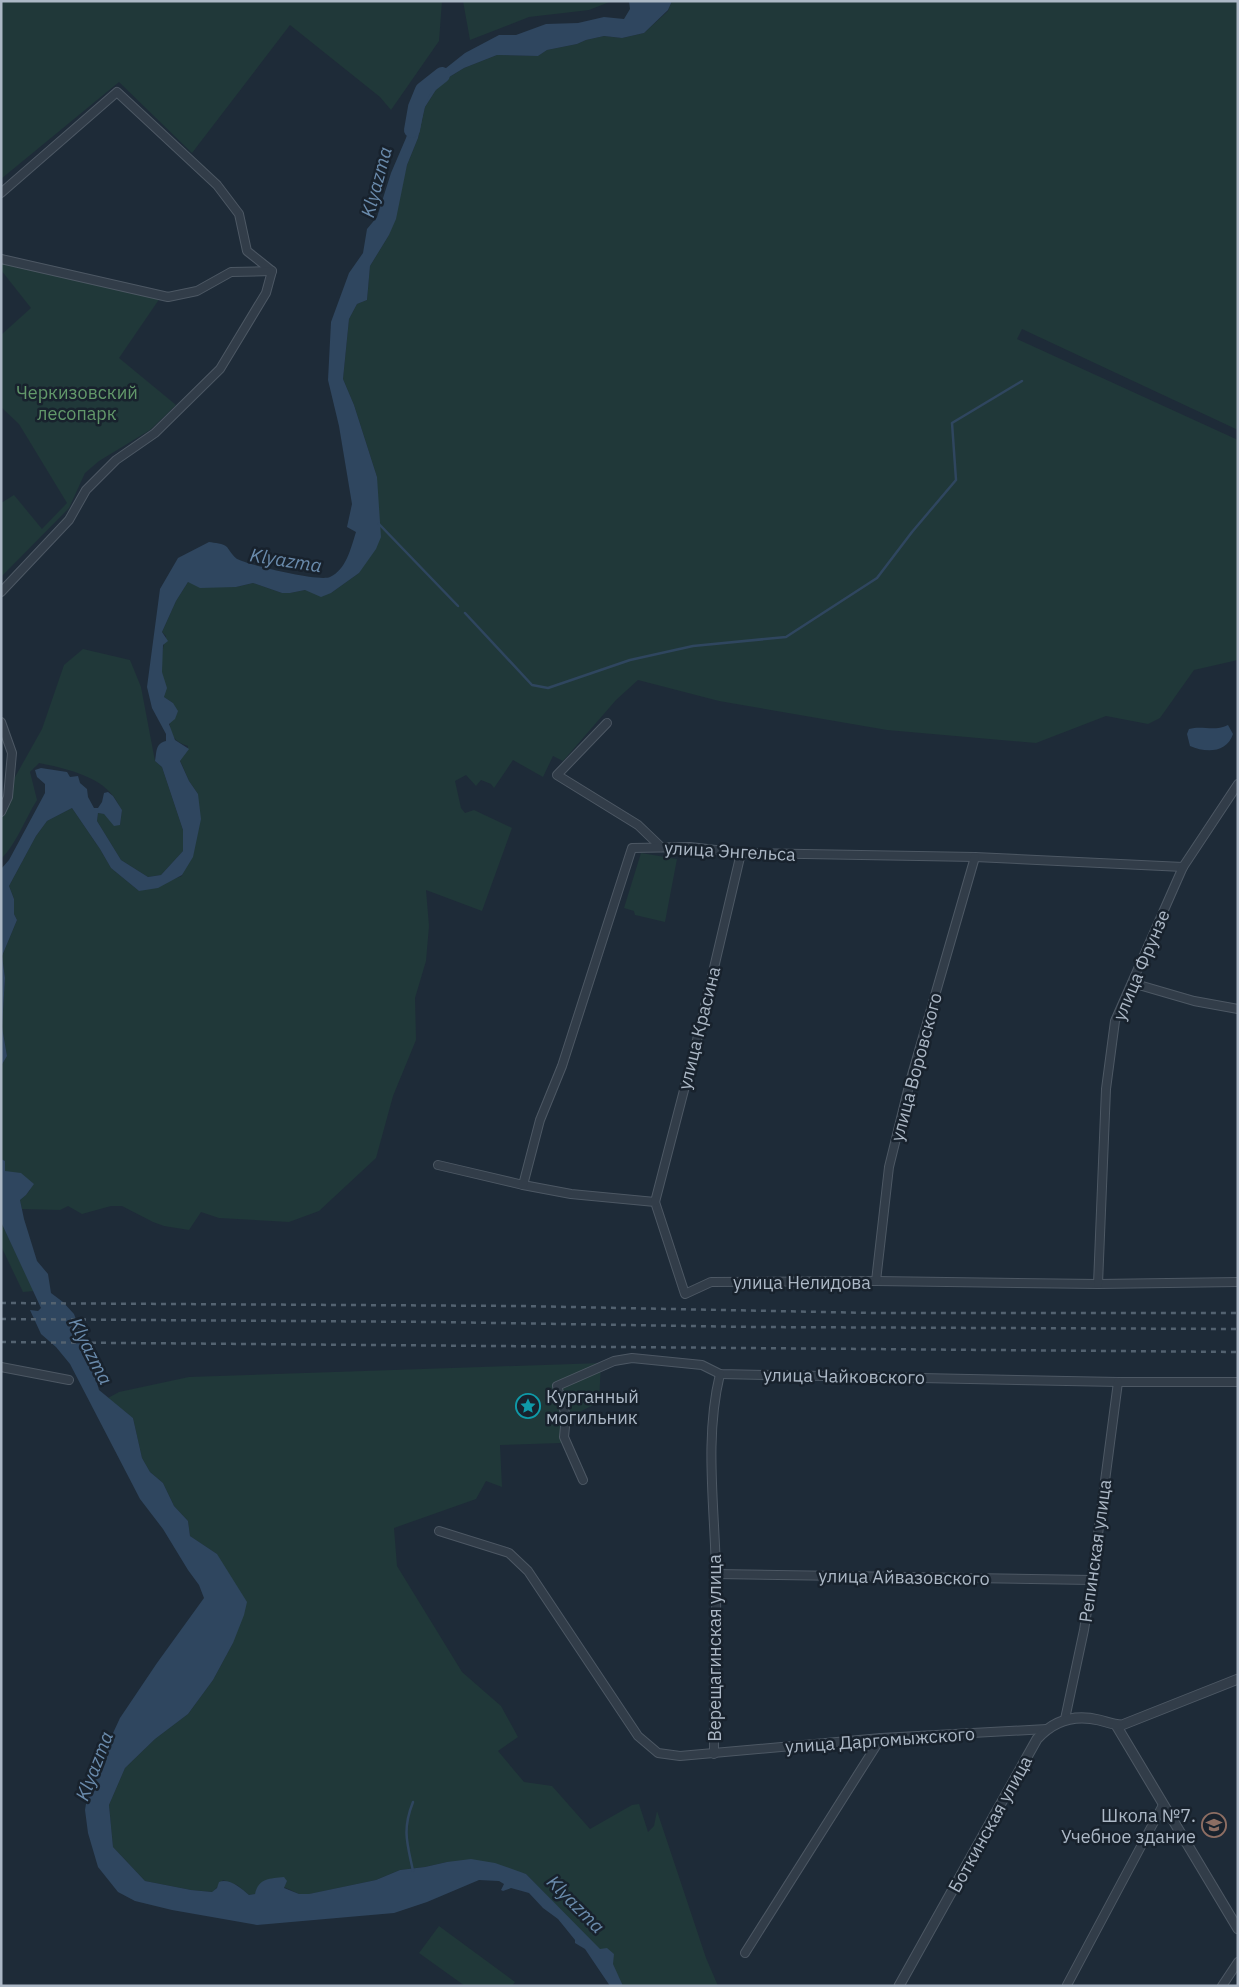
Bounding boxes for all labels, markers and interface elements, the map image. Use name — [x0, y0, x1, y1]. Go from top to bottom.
water label: Klyazma — [355, 144, 397, 220]
park label: Черкизовский лесопарк — [16, 381, 138, 425]
water label: Klyazma — [248, 542, 324, 578]
street label: улица Энгельса — [664, 836, 797, 866]
street label: улица Фрунзе — [1107, 906, 1175, 1024]
street label: улица Красина — [673, 964, 725, 1092]
street label: улица Воровского — [885, 990, 947, 1144]
street label: улица Нелидова — [733, 1271, 871, 1294]
water label: Klyazma — [64, 1313, 118, 1389]
street label: улица Чайковского — [763, 1363, 925, 1389]
place label: Курганный могильник — [546, 1385, 639, 1429]
place icon: Курганный могильник — [515, 1393, 541, 1419]
street label: Репинская улица — [1074, 1478, 1116, 1624]
street label: Верещагинская улица — [703, 1554, 726, 1742]
street label: улица Айвазовского — [818, 1564, 990, 1590]
street label: улица Даргомыжского — [784, 1722, 976, 1758]
water label: Klyazma — [70, 1728, 118, 1804]
street label: Боткинская улица — [943, 1751, 1037, 1896]
place label: Школа №7. Учебное здание — [1061, 1804, 1196, 1848]
school or university icon: Школа №7. Учебное здание — [1201, 1812, 1227, 1838]
water label: Klyazma — [542, 1870, 610, 1938]

